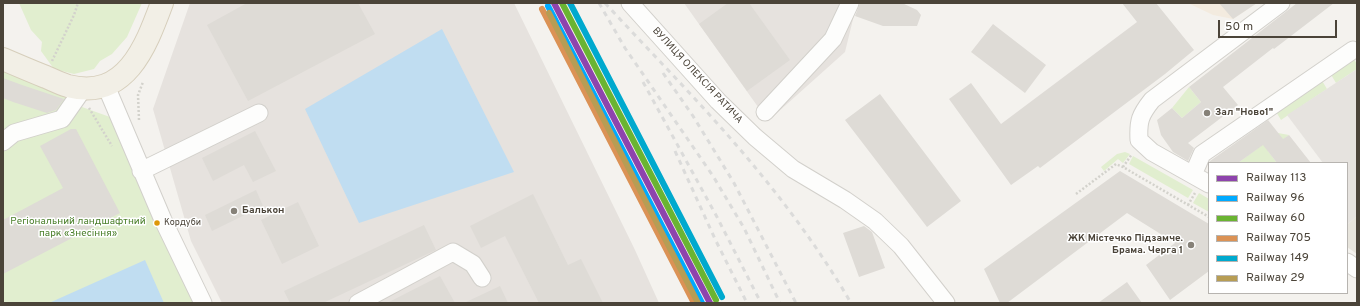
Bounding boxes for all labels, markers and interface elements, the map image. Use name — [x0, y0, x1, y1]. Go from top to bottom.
scale bar — [1220, 12, 1339, 38]
text: 50 m — [1225, 19, 1253, 35]
street label: ВУЛИЦЯ ОЛЕКСІЯ РАТИЧА — [649, 25, 745, 127]
place label: Зал "Ново1" — [1215, 107, 1273, 119]
marker: Зал "Ново1" — [1202, 108, 1212, 118]
legend — [1208, 162, 1348, 294]
text: Railway 113 — [1246, 170, 1306, 186]
text: Railway 96 — [1246, 190, 1305, 206]
place label: Балькон — [242, 205, 284, 217]
marker: Балькон — [229, 206, 239, 216]
text: Railway 60 — [1246, 210, 1305, 226]
park label: Регіональний ландшафтний парк «Знесіння» — [10, 216, 146, 240]
marker: Кордуби — [152, 218, 162, 228]
place label: Кордуби — [164, 218, 201, 228]
text: Railway 705 — [1246, 230, 1311, 246]
place label: ЖК Містечко Підзамче. Брама. Черга 1 — [1068, 233, 1183, 256]
marker: ЖК Містечко Підзамче. Брама. Черга 1 — [1186, 240, 1196, 250]
text: Railway 149 — [1246, 250, 1309, 266]
text: Railway 29 — [1246, 270, 1305, 286]

